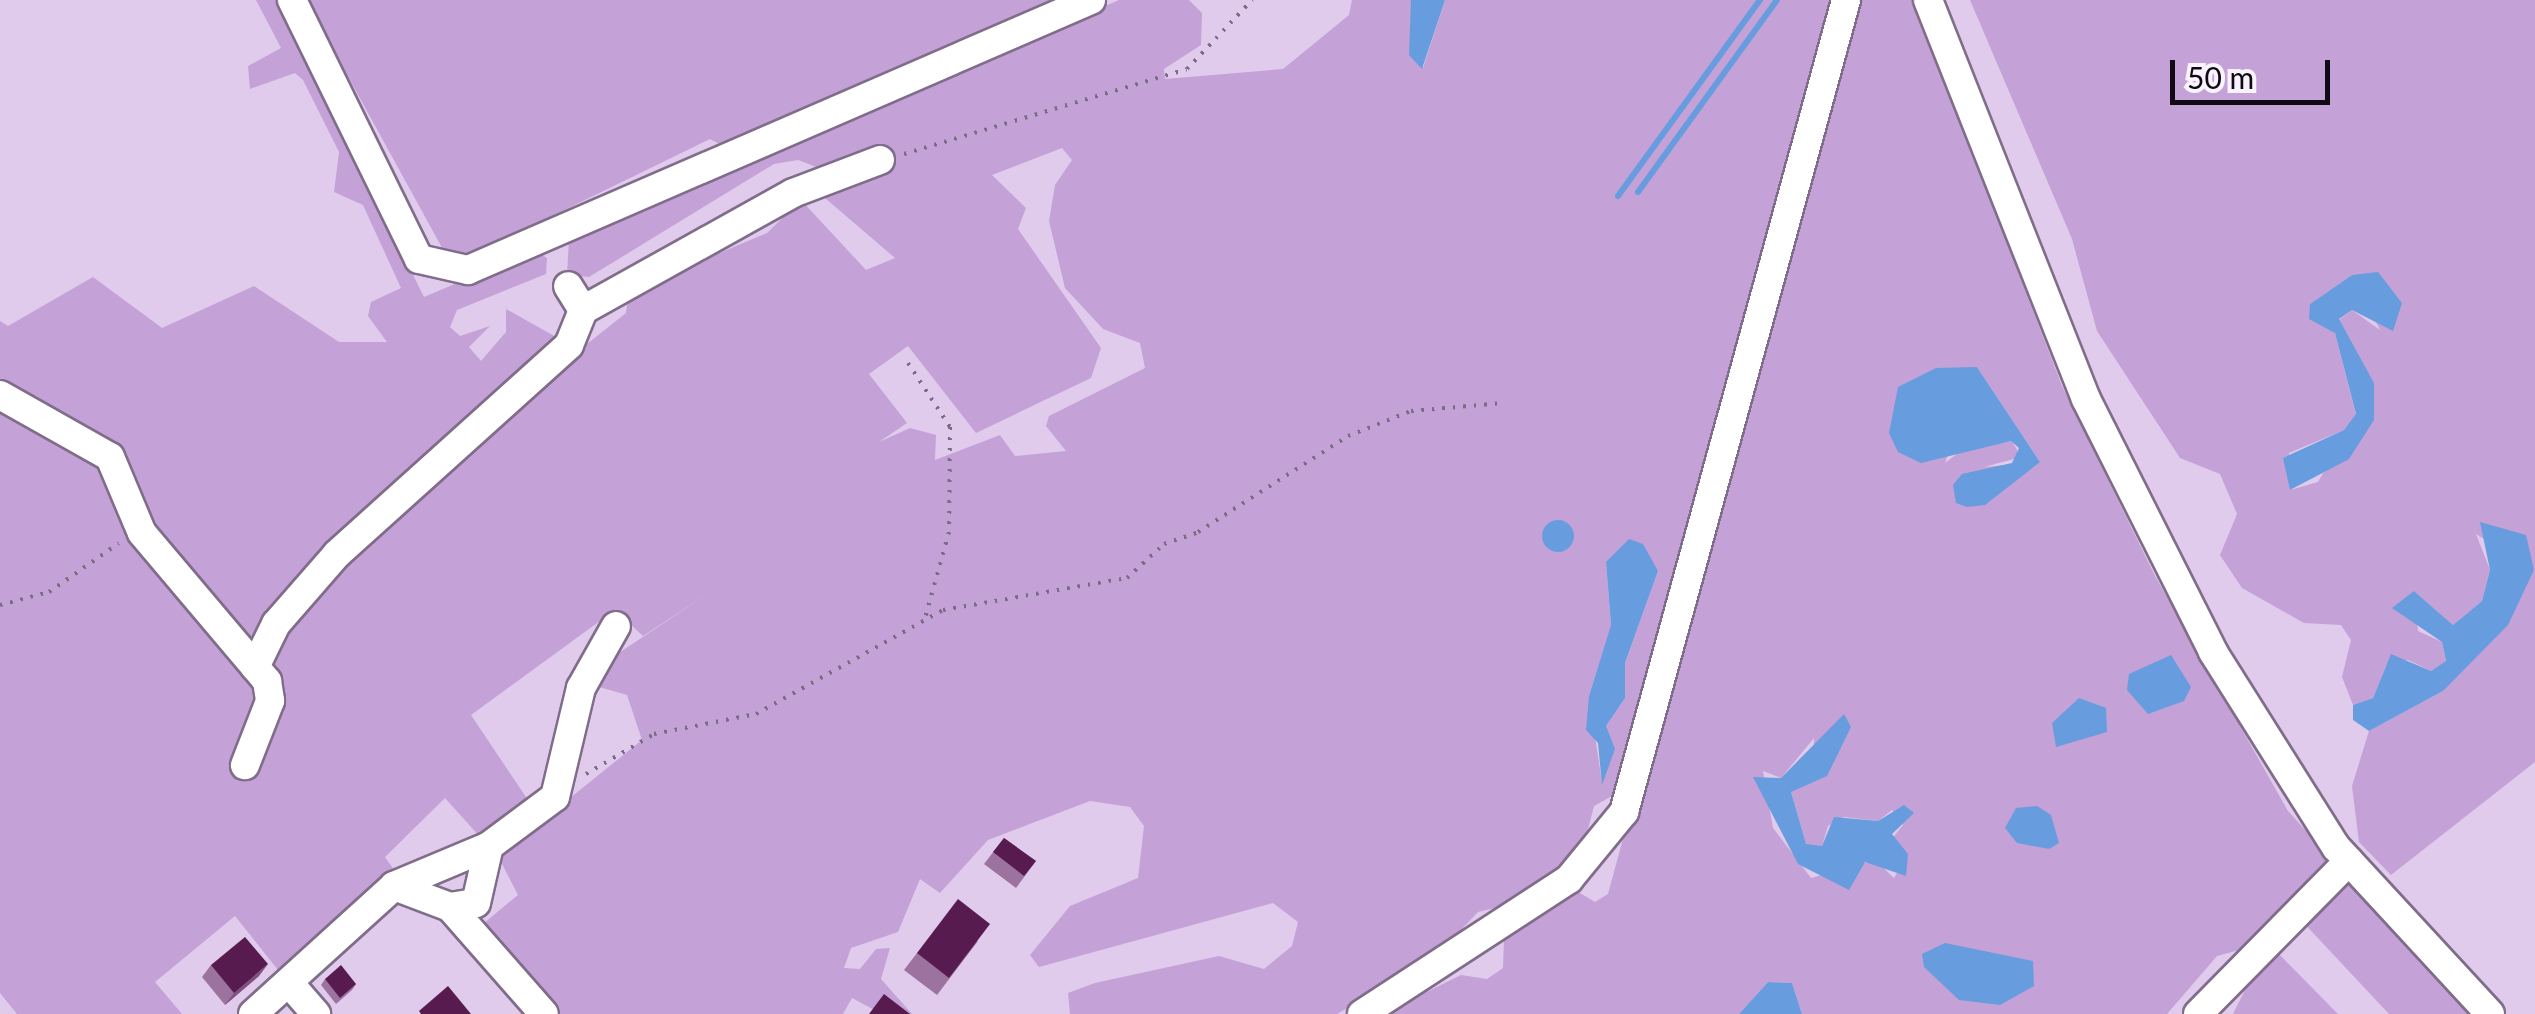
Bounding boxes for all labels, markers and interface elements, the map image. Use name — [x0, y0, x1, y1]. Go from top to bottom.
scale bar — [2175, 40, 2335, 102]
text: 50 m — [2187, 59, 2254, 95]

